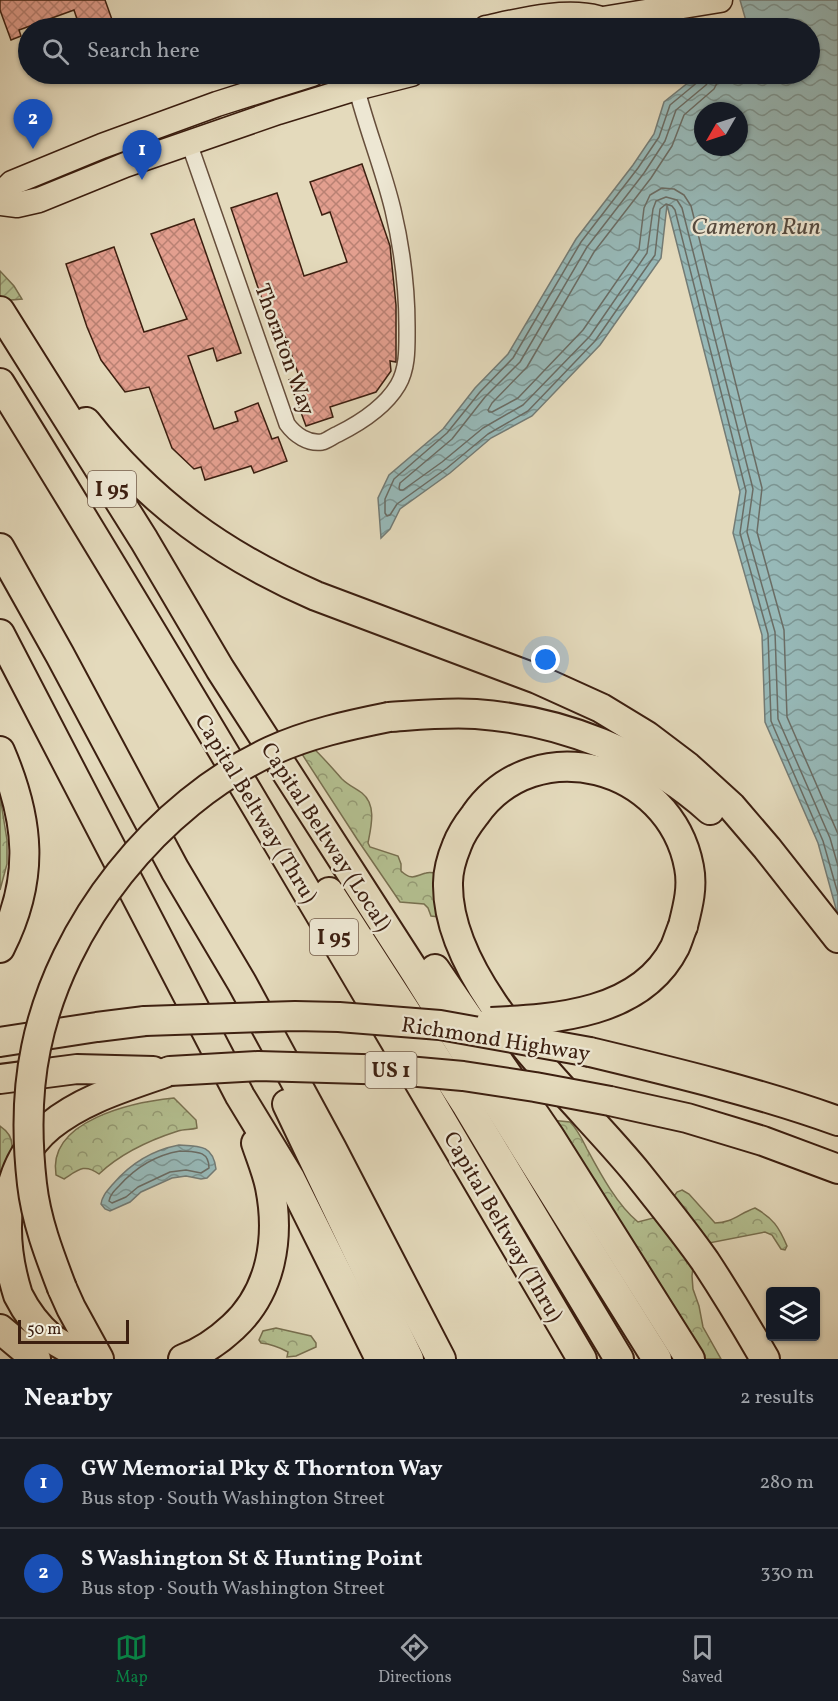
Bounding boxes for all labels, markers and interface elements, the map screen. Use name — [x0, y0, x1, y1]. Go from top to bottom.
search box — [18, 18, 820, 84]
icon: search — [39, 35, 72, 68]
text: Search here — [87, 36, 200, 67]
pin: 2 — [14, 100, 52, 149]
north arrow — [694, 102, 748, 156]
pin: 1 — [122, 130, 162, 180]
water label: Cameron Run — [691, 211, 821, 245]
street label: Thornton Way — [245, 280, 322, 420]
road number: I 95 — [88, 471, 136, 507]
your location — [531, 645, 560, 674]
street label: Capital Beltway (Thru) — [186, 709, 324, 910]
street label: Capital Beltway (Local) — [252, 737, 398, 938]
road number: I 95 — [310, 919, 358, 955]
street label: Richmond Highway — [399, 1010, 592, 1071]
road number: US 1 — [366, 1052, 416, 1088]
street label: Capital Beltway (Thru) — [435, 1126, 569, 1328]
map controls — [766, 1287, 820, 1341]
button: layers — [766, 1287, 820, 1341]
scale bar — [18, 1317, 129, 1344]
text: 50 m — [27, 1319, 61, 1341]
text: Nearby — [24, 1380, 113, 1416]
text: 2 results — [740, 1384, 814, 1412]
text: GW Memorial Pky & Thornton Way — [81, 1454, 443, 1485]
text: 1 — [39, 1469, 48, 1497]
text: 280 m — [759, 1469, 814, 1497]
text: Bus stop · South Washington Street — [81, 1485, 385, 1513]
text: S Washington St & Hunting Point — [81, 1544, 423, 1575]
text: 2 — [38, 1559, 49, 1587]
text: 330 m — [760, 1559, 814, 1587]
text: Bus stop · South Washington Street — [81, 1575, 385, 1603]
tab: Map — [115, 1631, 148, 1689]
tab: Directions — [378, 1631, 452, 1689]
tab: Saved — [682, 1631, 723, 1689]

